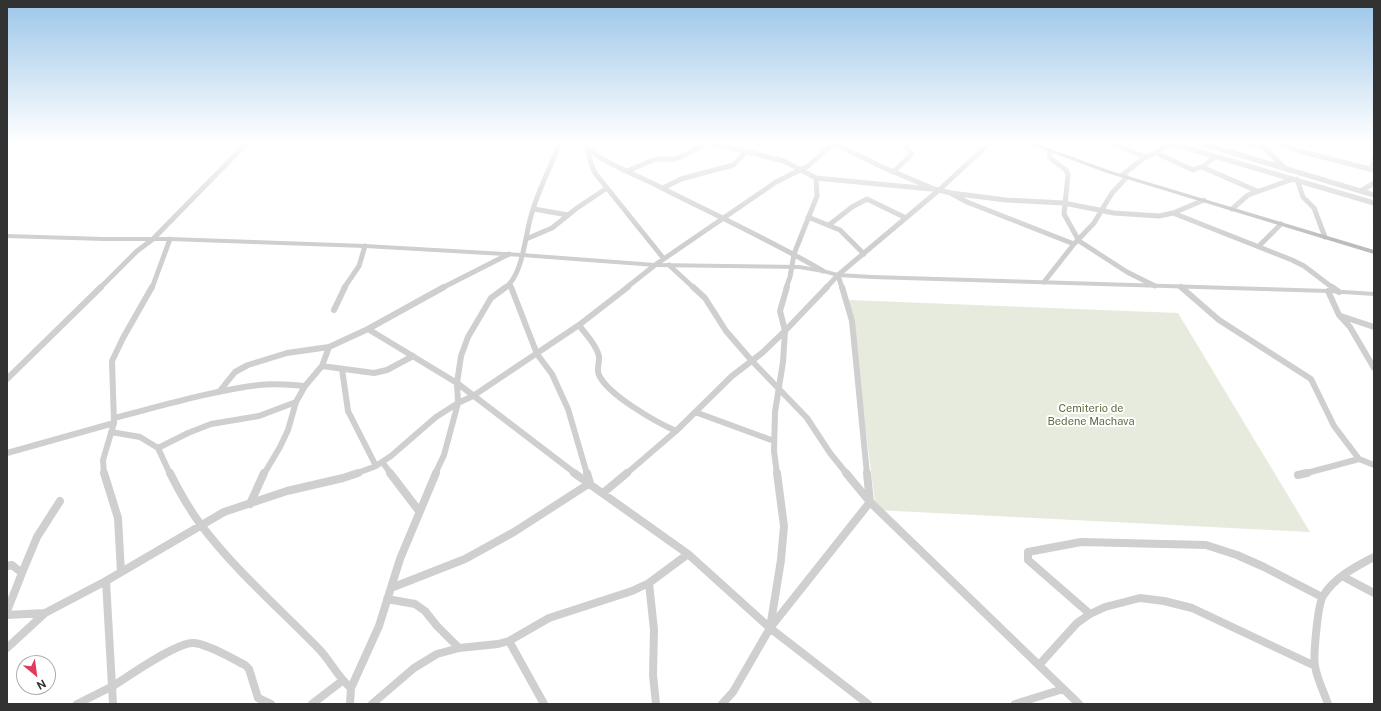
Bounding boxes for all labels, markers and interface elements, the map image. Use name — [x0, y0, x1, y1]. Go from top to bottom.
park label: Cemiterio de Bedene Machava — [1047, 402, 1135, 428]
north arrow — [16, 655, 56, 695]
text: N — [35, 677, 48, 692]

